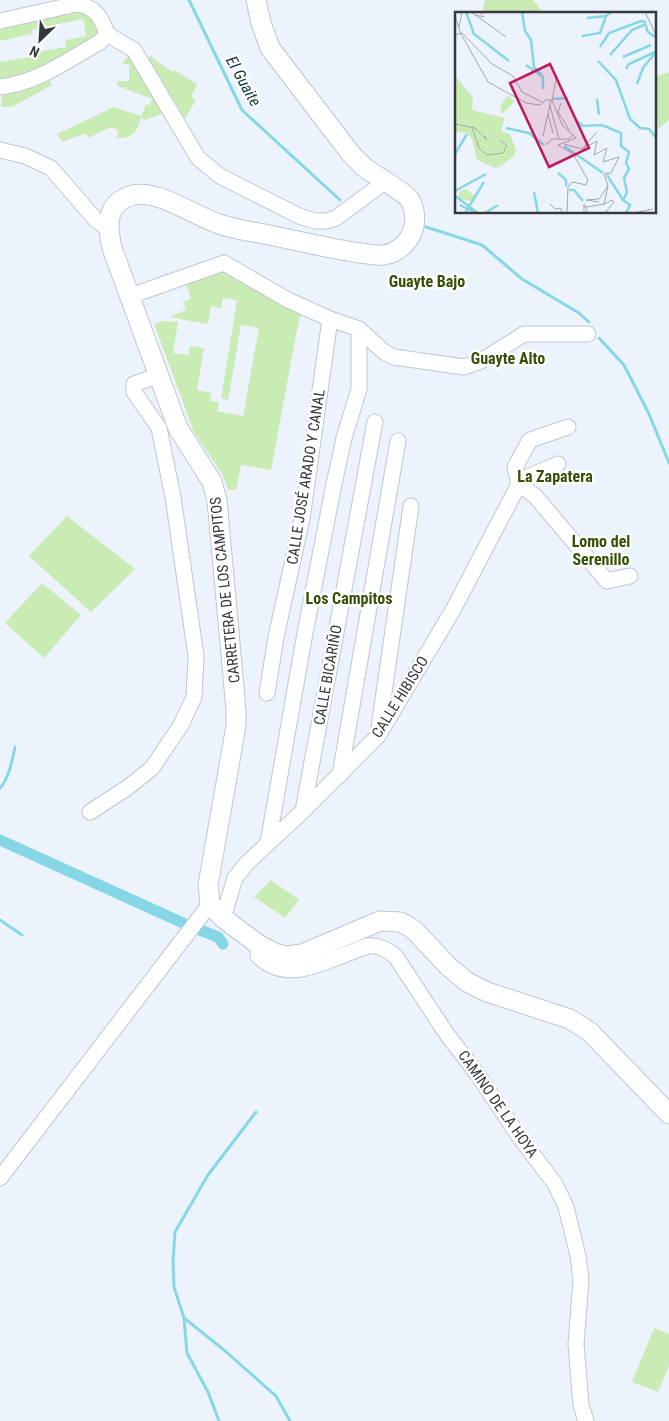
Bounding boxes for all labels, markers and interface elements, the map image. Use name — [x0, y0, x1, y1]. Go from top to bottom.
inset map — [455, 12, 656, 214]
north arrow — [15, 15, 65, 65]
text: N — [27, 43, 42, 61]
water label: El Guaite — [222, 53, 265, 110]
district label: Guayte Bajo — [389, 272, 465, 291]
district label: Guayte Alto — [471, 349, 545, 368]
street label: CALLE JOSÉ ARADO Y CANAL — [283, 388, 329, 566]
district label: La Zapatera — [517, 467, 593, 486]
street label: CARRETERA DE LOS CAMPITOS — [206, 496, 244, 684]
district label: Lomo del Serenillo — [572, 532, 630, 569]
district label: Los Campitos — [306, 589, 392, 608]
street label: CALLE BICARIÑO — [310, 623, 346, 727]
street label: CALLE HIBISCO — [368, 653, 432, 741]
street label: CAMINO DE LA HOYA — [454, 1047, 542, 1161]

